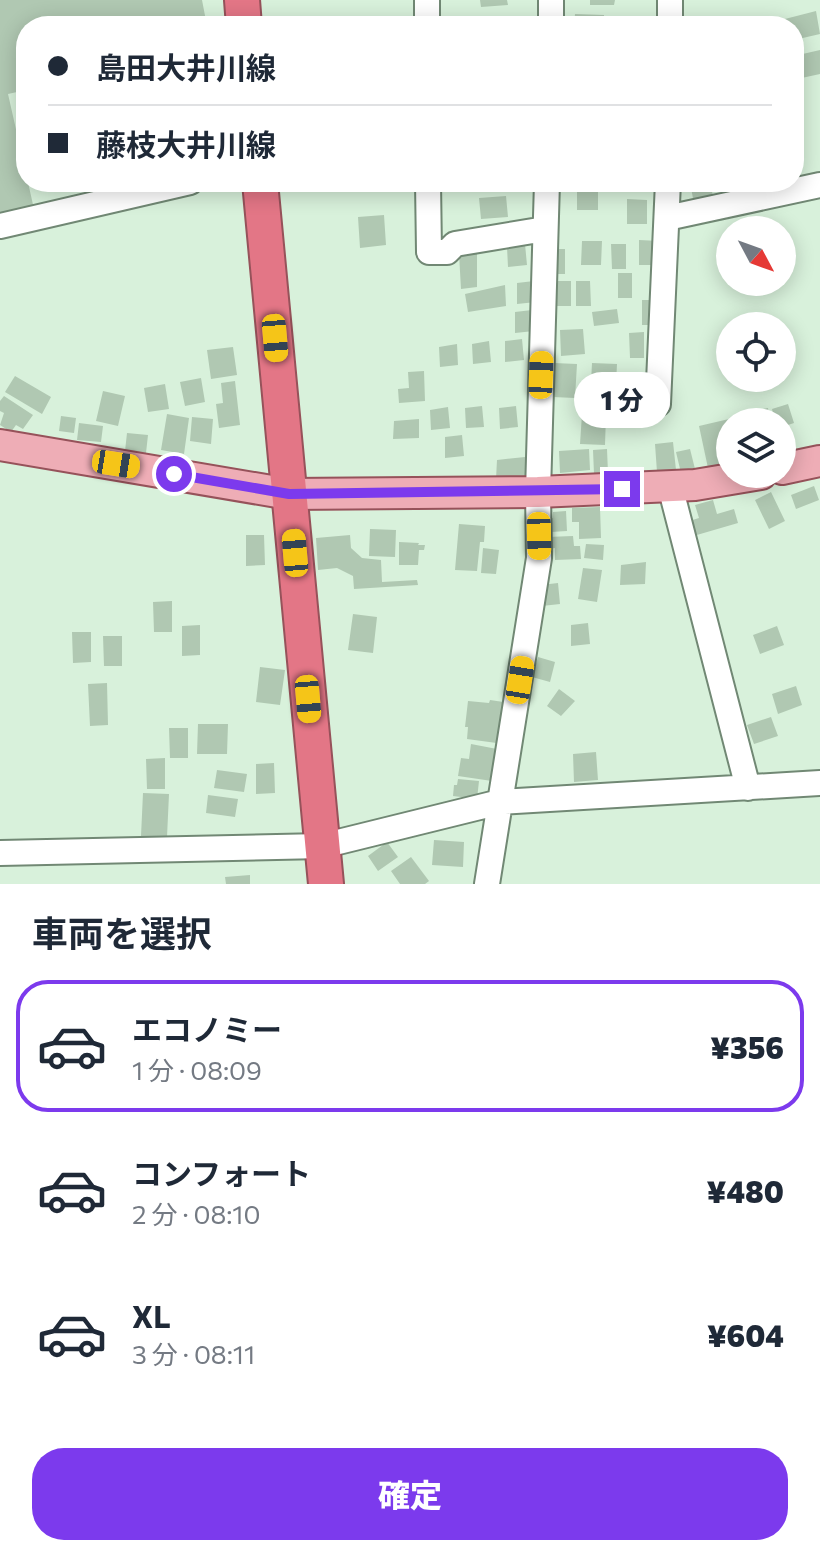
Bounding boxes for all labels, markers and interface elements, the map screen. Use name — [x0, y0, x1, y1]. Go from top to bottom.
text: 島田大井川線 — [96, 48, 276, 85]
text: 藤枝大井川線 — [96, 125, 276, 162]
north arrow — [716, 216, 796, 296]
map controls — [716, 216, 796, 488]
button: locate — [716, 312, 796, 392]
car — [261, 313, 289, 363]
car — [528, 351, 554, 399]
callout: 1 分 — [574, 373, 670, 429]
text: 1 分 — [600, 384, 644, 415]
button: layers — [716, 408, 796, 488]
car — [90, 448, 142, 480]
route start — [156, 456, 192, 492]
route end — [604, 471, 640, 507]
car — [527, 512, 551, 560]
car — [281, 528, 309, 578]
car — [504, 654, 536, 706]
car — [294, 674, 322, 724]
text: 車両を選択 — [32, 910, 212, 954]
icon: car — [36, 1010, 108, 1082]
text: エコノミー — [132, 1010, 282, 1047]
text: ¥356 — [710, 1028, 784, 1065]
text: 1 分 · 08:09 — [132, 1054, 262, 1085]
icon: car — [36, 1154, 108, 1226]
text: コンフォート — [132, 1154, 311, 1191]
text: ¥480 — [707, 1172, 784, 1209]
text: 2 分 · 08:10 — [132, 1198, 260, 1229]
text: XL — [132, 1297, 171, 1334]
icon: car — [36, 1298, 108, 1370]
text: ¥604 — [707, 1316, 784, 1353]
text: 3 分 · 08:11 — [132, 1338, 255, 1369]
button: 確定 — [32, 1448, 788, 1540]

